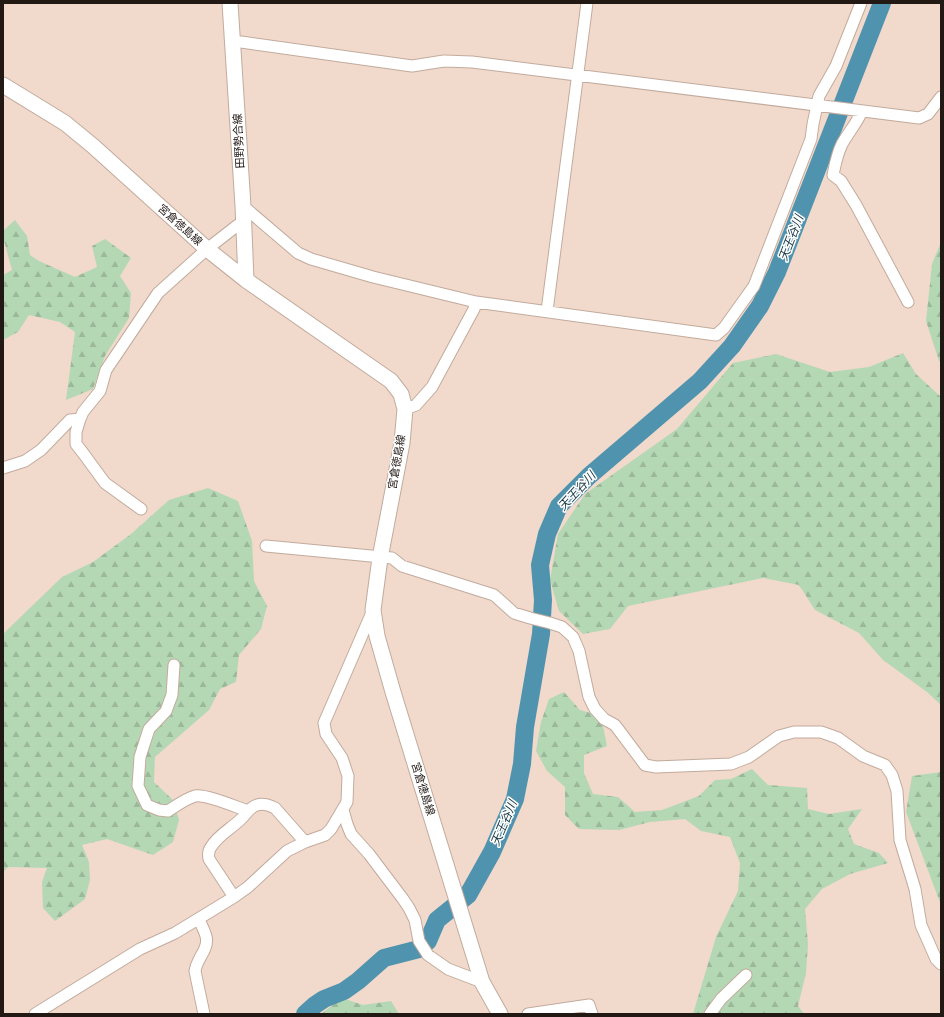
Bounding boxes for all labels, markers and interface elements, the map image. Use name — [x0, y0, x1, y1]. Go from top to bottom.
street label: 田野勢合線 — [231, 113, 247, 169]
street label: 宮倉徳島線 — [155, 202, 205, 248]
water label: 天王谷川 — [776, 211, 807, 263]
street label: 宮倉徳島線 — [386, 434, 408, 490]
water label: 天王谷川 — [556, 467, 600, 513]
street label: 宮倉徳島線 — [409, 761, 437, 817]
water label: 天王谷川 — [488, 796, 521, 848]

